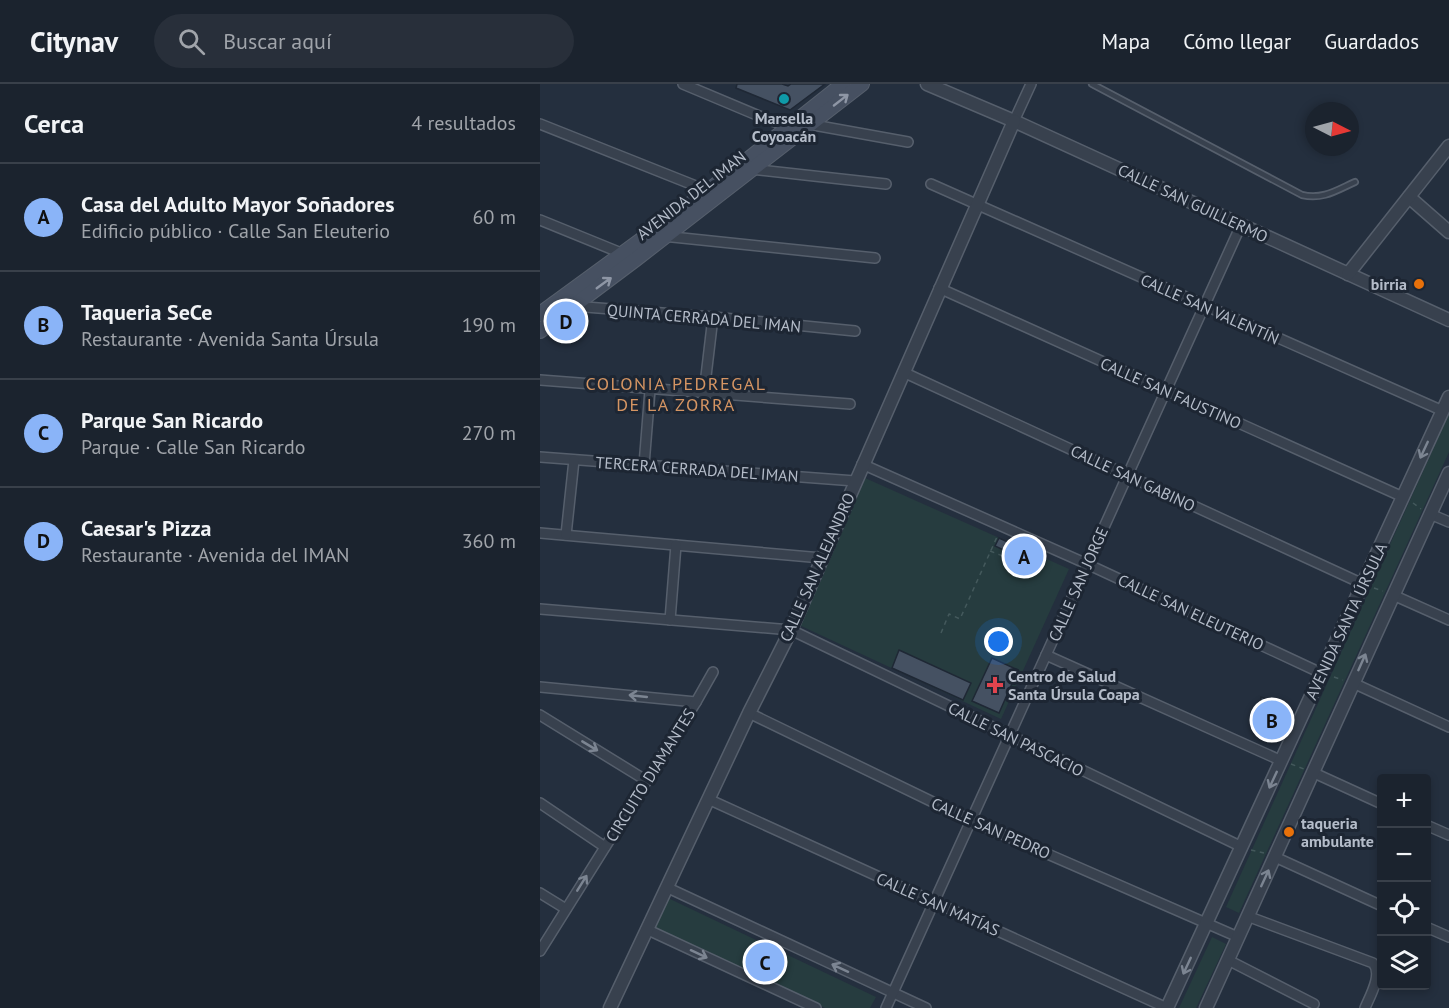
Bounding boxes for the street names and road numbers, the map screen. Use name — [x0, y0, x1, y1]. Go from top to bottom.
street label: AVENIDA DEL IMAN — [632, 146, 750, 244]
street label: CALLE SAN GUILLERMO — [1115, 159, 1271, 247]
street label: CALLE SAN VALENTÍN — [1138, 269, 1282, 349]
street label: QUINTA CERRADA DEL IMAN — [606, 300, 802, 336]
street label: CALLE SAN FAUSTINO — [1097, 353, 1245, 433]
street label: CALLE SAN GABINO — [1068, 440, 1199, 516]
street label: TERCERA CERRADA DEL IMAN — [595, 452, 799, 486]
street label: CALLE SAN ALEJANDRO — [775, 489, 859, 645]
street label: CALLE SAN JORGE — [1044, 524, 1112, 644]
street label: AVENIDA SANTA ÚRSULA — [1301, 539, 1391, 703]
street label: CALLE SAN ELEUTERIO — [1115, 569, 1267, 655]
street label: CALLE SAN PASCACIO — [945, 697, 1087, 781]
street label: CIRCUITO DIAMANTES — [601, 705, 699, 845]
street label: CALLE SAN PEDRO — [928, 793, 1054, 863]
street label: CALLE SAN MATÍAS — [873, 868, 1003, 940]

